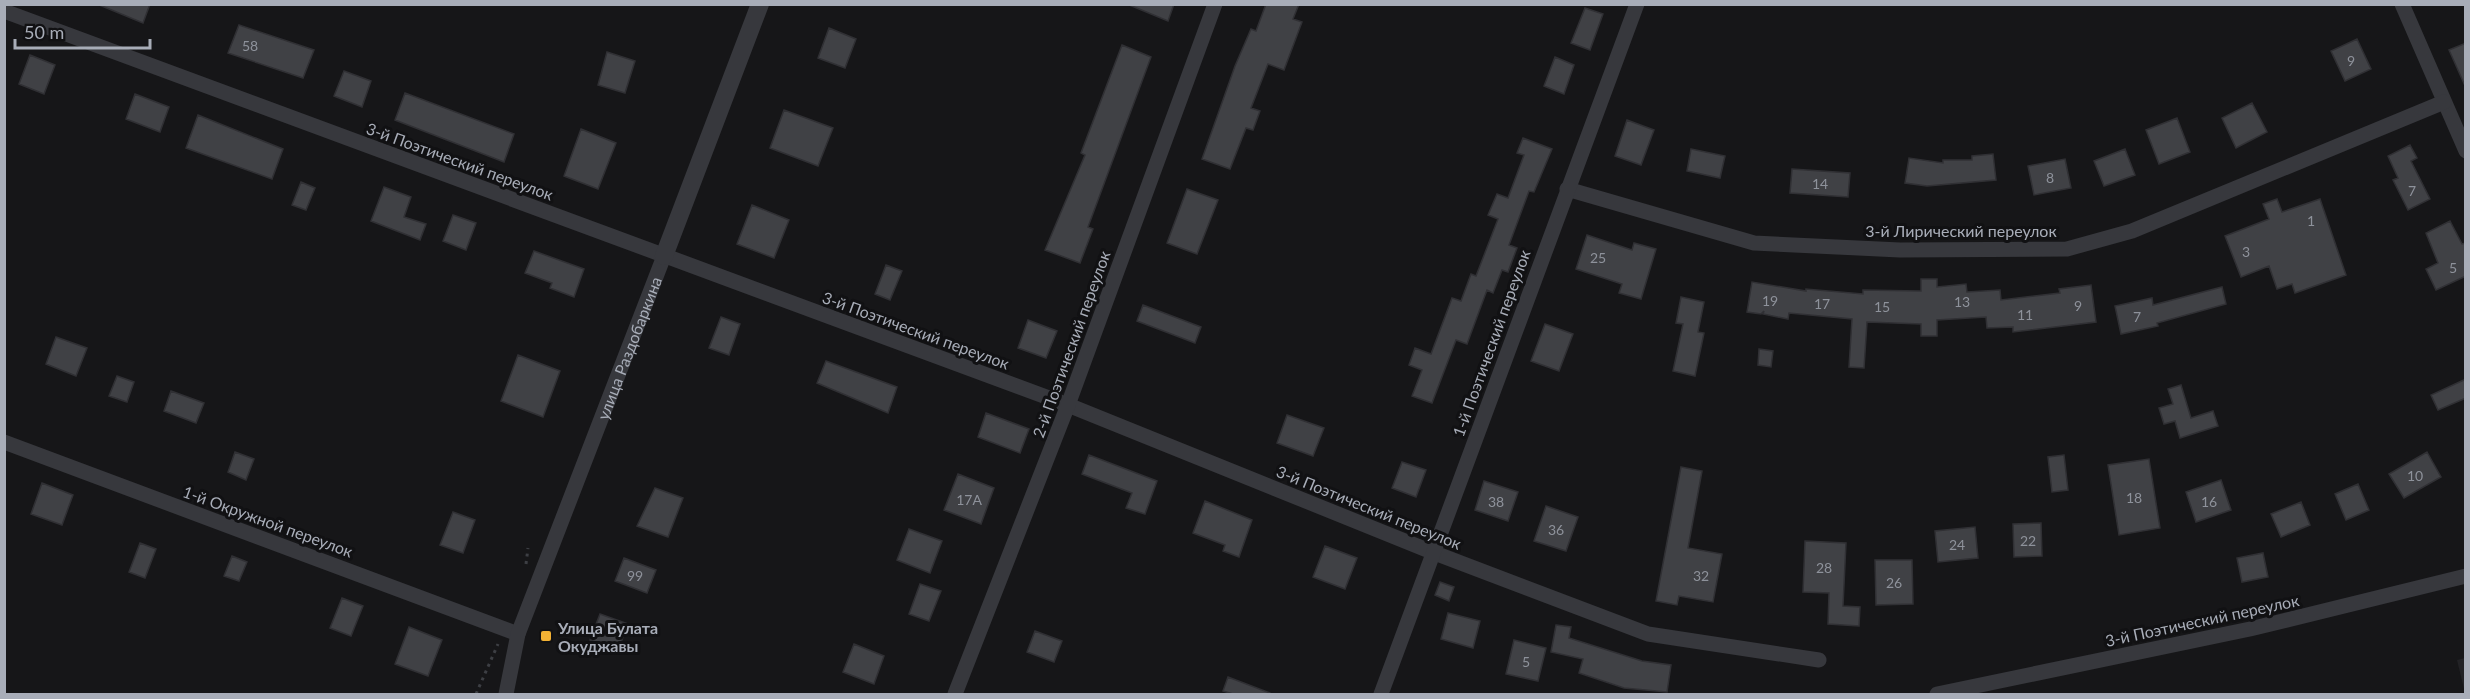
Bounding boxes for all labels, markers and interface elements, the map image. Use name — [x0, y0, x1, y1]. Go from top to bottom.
scale bar — [15, 12, 150, 50]
text: 50 m — [24, 21, 64, 43]
house number: 58 — [242, 37, 258, 54]
house number: 9 — [2347, 52, 2355, 69]
street label: 3-й Поэтический переулок — [364, 118, 557, 204]
house number: 8 — [2046, 169, 2054, 186]
house number: 14 — [1812, 175, 1828, 192]
house number: 7 — [2408, 182, 2416, 199]
house number: 1 — [2307, 212, 2315, 229]
street label: 3-й Лирический переулок — [1865, 221, 2057, 240]
house number: 3 — [2242, 243, 2250, 260]
street label: 1-й Поэтический переулок — [1448, 246, 1534, 439]
street label: 2-й Поэтический переулок — [1028, 247, 1114, 440]
house number: 25 — [1590, 249, 1606, 266]
house number: 5 — [2449, 259, 2457, 276]
street label: улица Раздобаркина — [592, 274, 665, 422]
street label: 3-й Поэтический переулок — [820, 287, 1013, 373]
house number: 19 — [1762, 292, 1778, 309]
house number: 13 — [1954, 293, 1970, 310]
house number: 17 — [1814, 295, 1830, 312]
house number: 9 — [2074, 297, 2082, 314]
house number: 15 — [1874, 298, 1890, 315]
house number: 11 — [2017, 306, 2033, 323]
house number: 7 — [2133, 308, 2141, 325]
street label: 3-й Поэтический переулок — [1274, 461, 1465, 553]
house number: 10 — [2407, 467, 2423, 484]
street label: 1-й Окружной переулок — [180, 481, 356, 561]
house number: 18 — [2126, 489, 2142, 506]
house number: 17А — [956, 491, 982, 508]
house number: 38 — [1488, 493, 1504, 510]
house number: 16 — [2201, 493, 2217, 510]
house number: 36 — [1548, 521, 1564, 538]
house number: 22 — [2020, 532, 2036, 549]
house number: 24 — [1949, 536, 1965, 553]
house number: 28 — [1816, 559, 1832, 576]
house number: 99 — [627, 567, 643, 584]
house number: 32 — [1693, 567, 1709, 584]
house number: 26 — [1886, 574, 1902, 591]
street label: 3-й Поэтический переулок — [2103, 590, 2301, 650]
place label: Улица Булата Окуджавы — [557, 618, 658, 655]
marker: Улица Булата Окуджавы — [539, 629, 553, 643]
house number: 5 — [1522, 653, 1530, 670]

